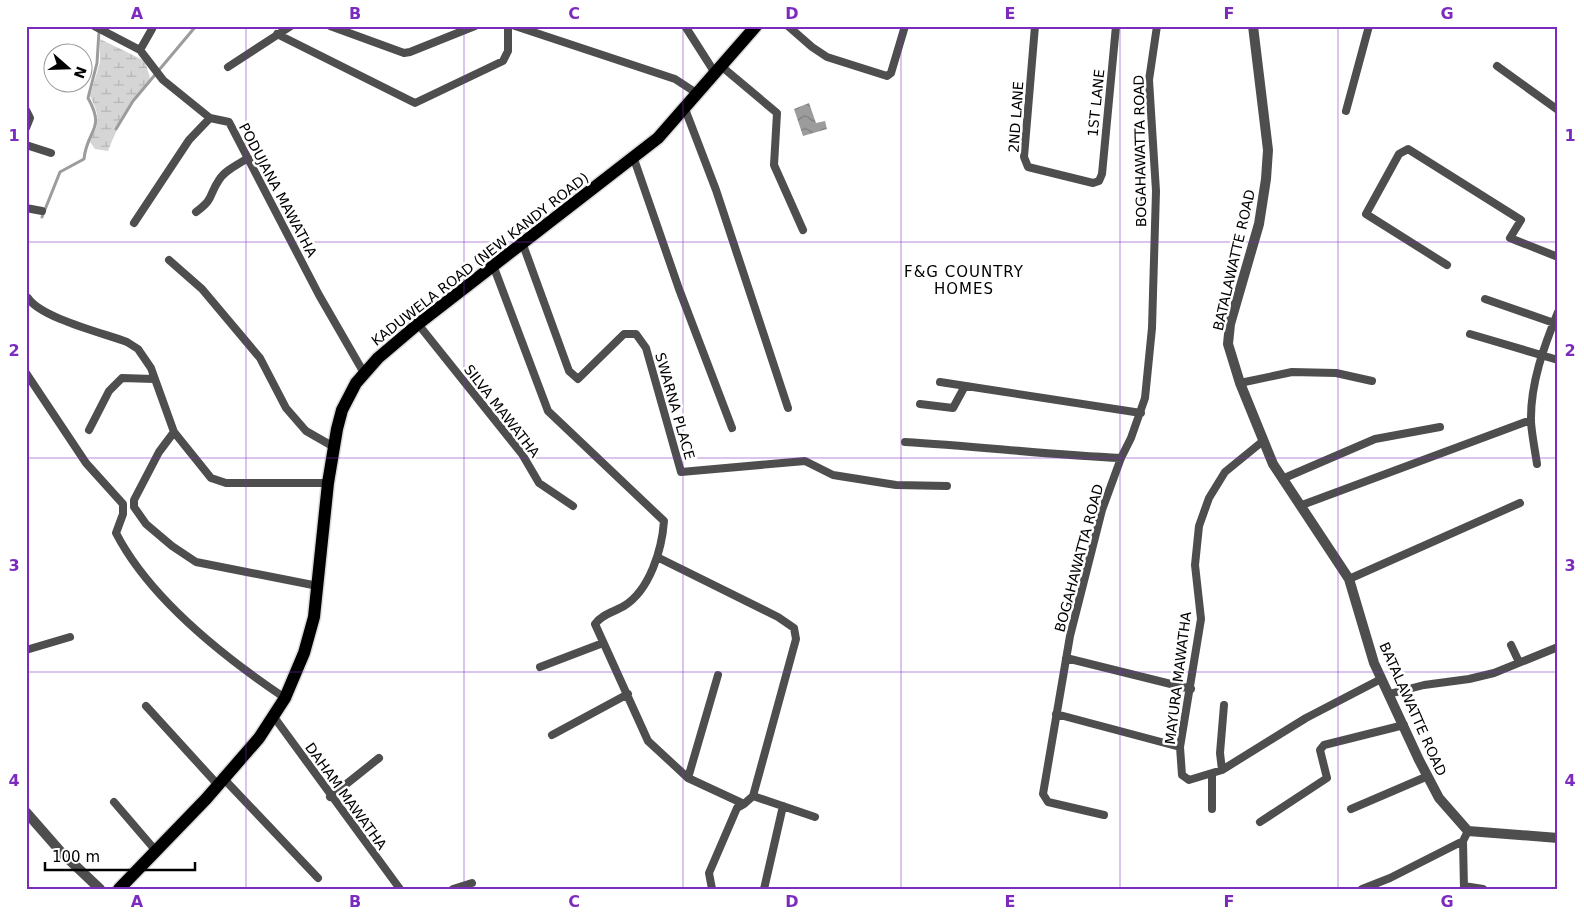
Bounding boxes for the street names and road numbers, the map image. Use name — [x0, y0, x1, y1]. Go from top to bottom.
street label: 1ST LANE — [1084, 68, 1108, 138]
street label: BOGAHAWATTA ROAD — [1131, 75, 1149, 227]
street label: 2ND LANE — [1006, 81, 1026, 153]
street label: PODUJANA MAWATHA — [236, 120, 320, 260]
street label: KADUWELA ROAD (NEW KANDY ROAD) — [368, 169, 592, 349]
street label: BATALAWATTE ROAD — [1210, 188, 1258, 332]
street label: SWARNA PLACE — [652, 351, 698, 461]
street label: SILVA MAWATHA — [461, 362, 543, 461]
street label: BOGAHAWATTA ROAD — [1052, 482, 1106, 634]
street label: MAYURA MAWATHA — [1162, 610, 1194, 745]
street label: BATALAWATTE ROAD — [1376, 640, 1450, 778]
street label: DAHAM MAWATHA — [302, 740, 390, 853]

